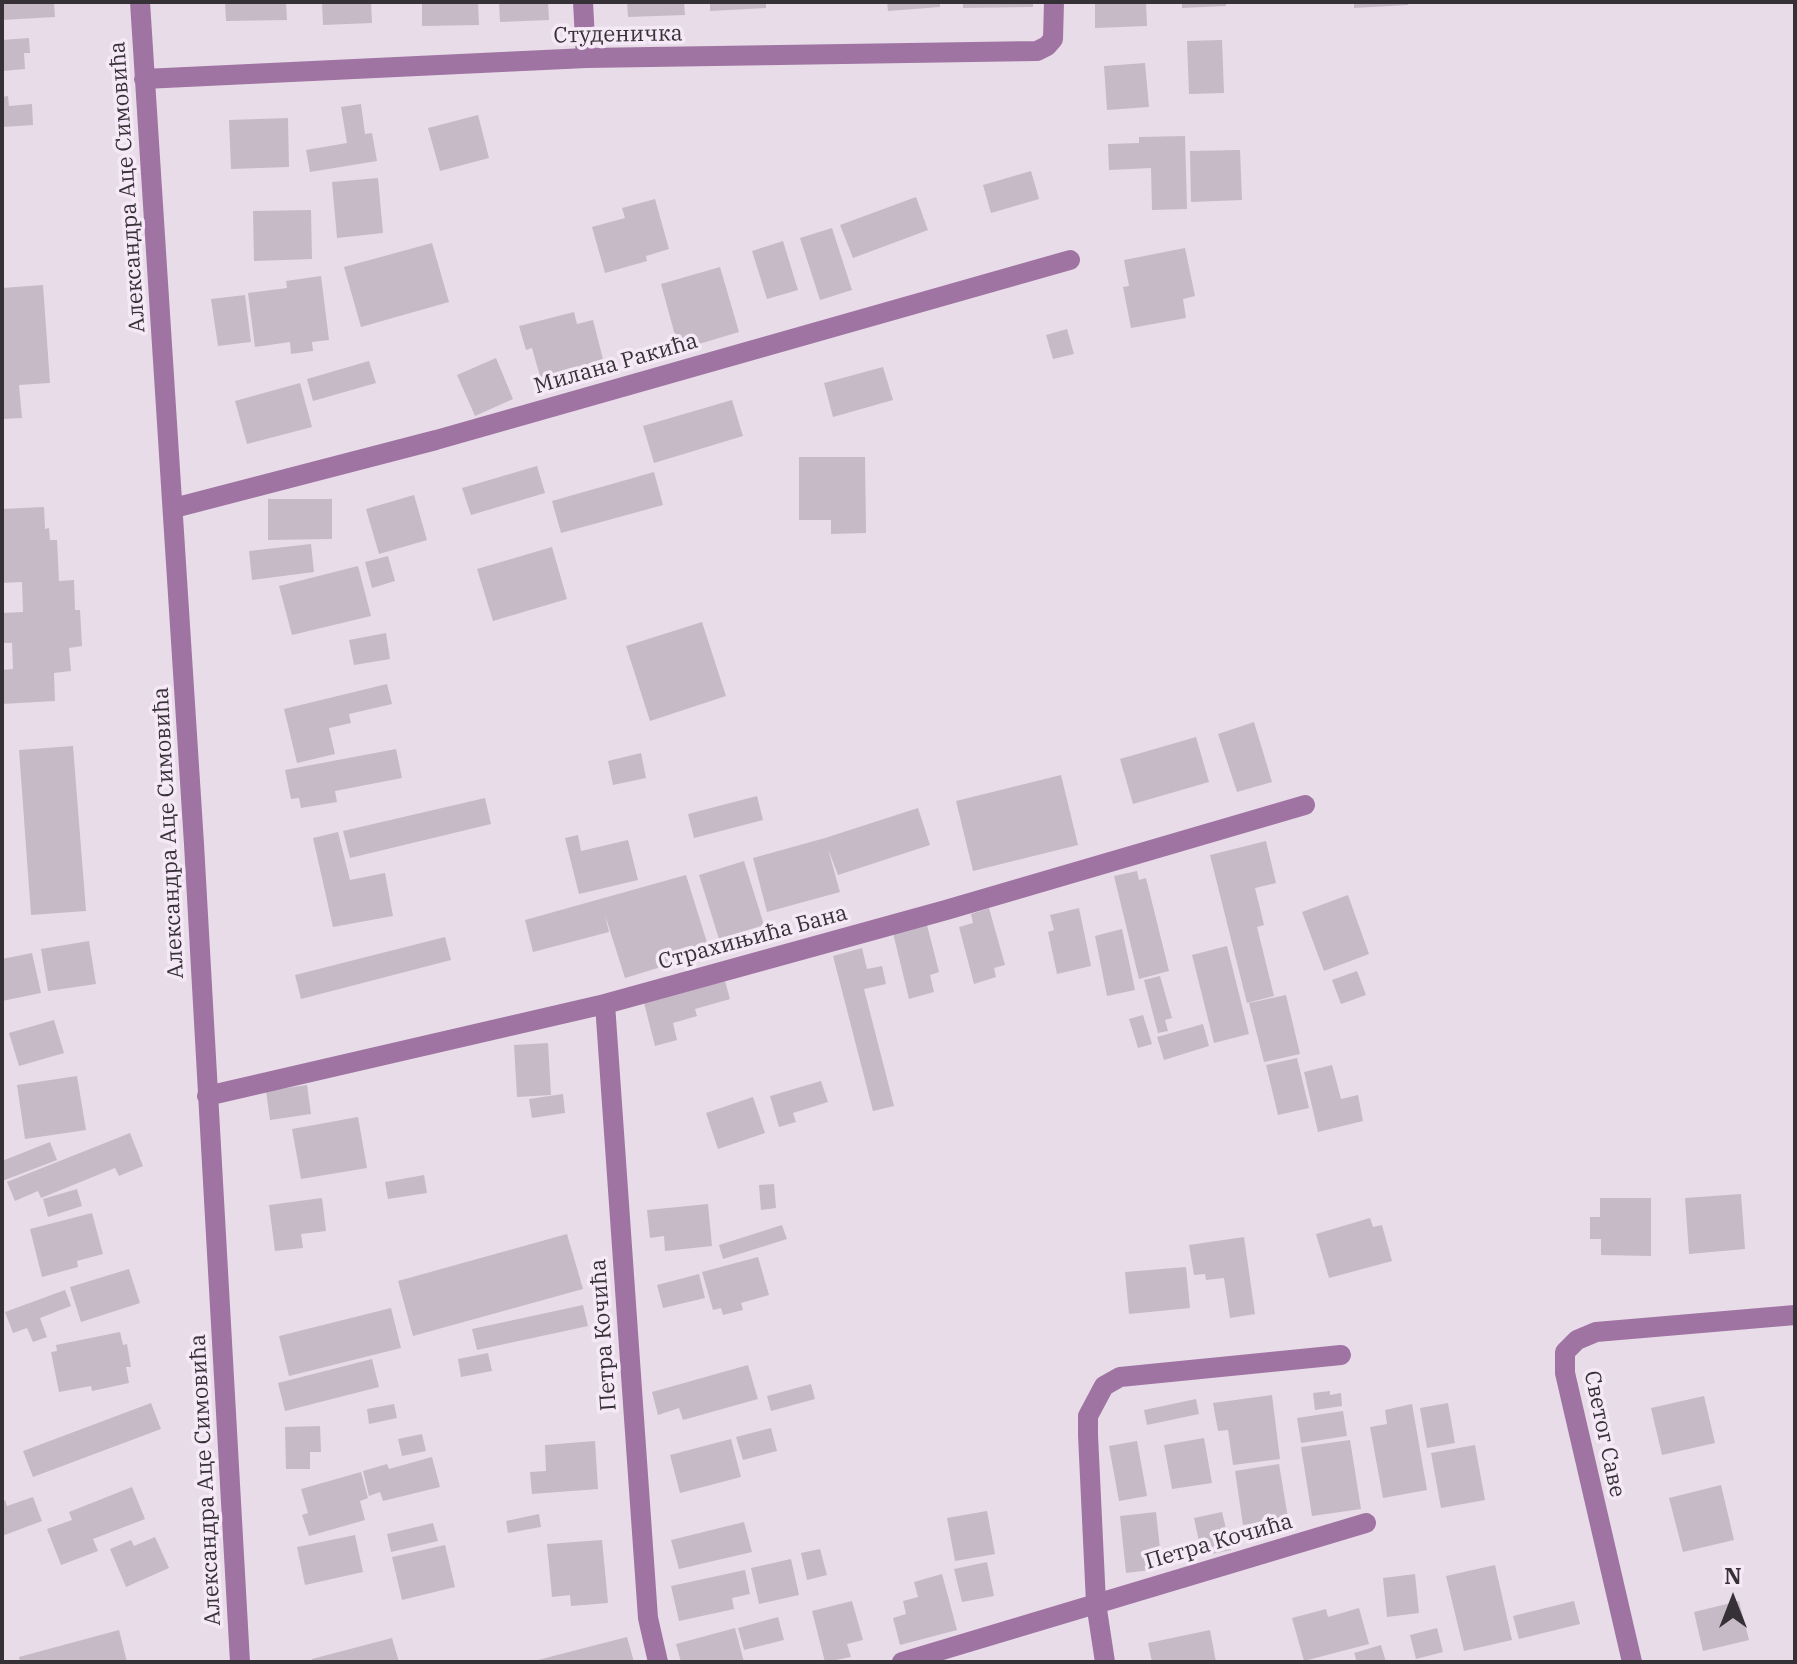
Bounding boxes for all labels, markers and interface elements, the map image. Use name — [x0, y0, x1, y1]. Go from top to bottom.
street label: Студеничка — [553, 21, 683, 49]
street label: Александра Аце Симовића — [105, 40, 151, 334]
street label: Милана Ракића — [531, 328, 701, 400]
street label: Александра Аце Симовића — [148, 687, 190, 979]
street label: Страхињића Бана — [656, 900, 850, 976]
street label: Петра Кочића — [586, 1258, 622, 1412]
street label: Александра Аце Симовића — [185, 1334, 227, 1626]
street label: Светог Саве — [1578, 1368, 1630, 1500]
street label: Петра Кочића — [1142, 1508, 1296, 1576]
north arrow — [1693, 1560, 1773, 1640]
text: N — [1724, 1561, 1742, 1590]

